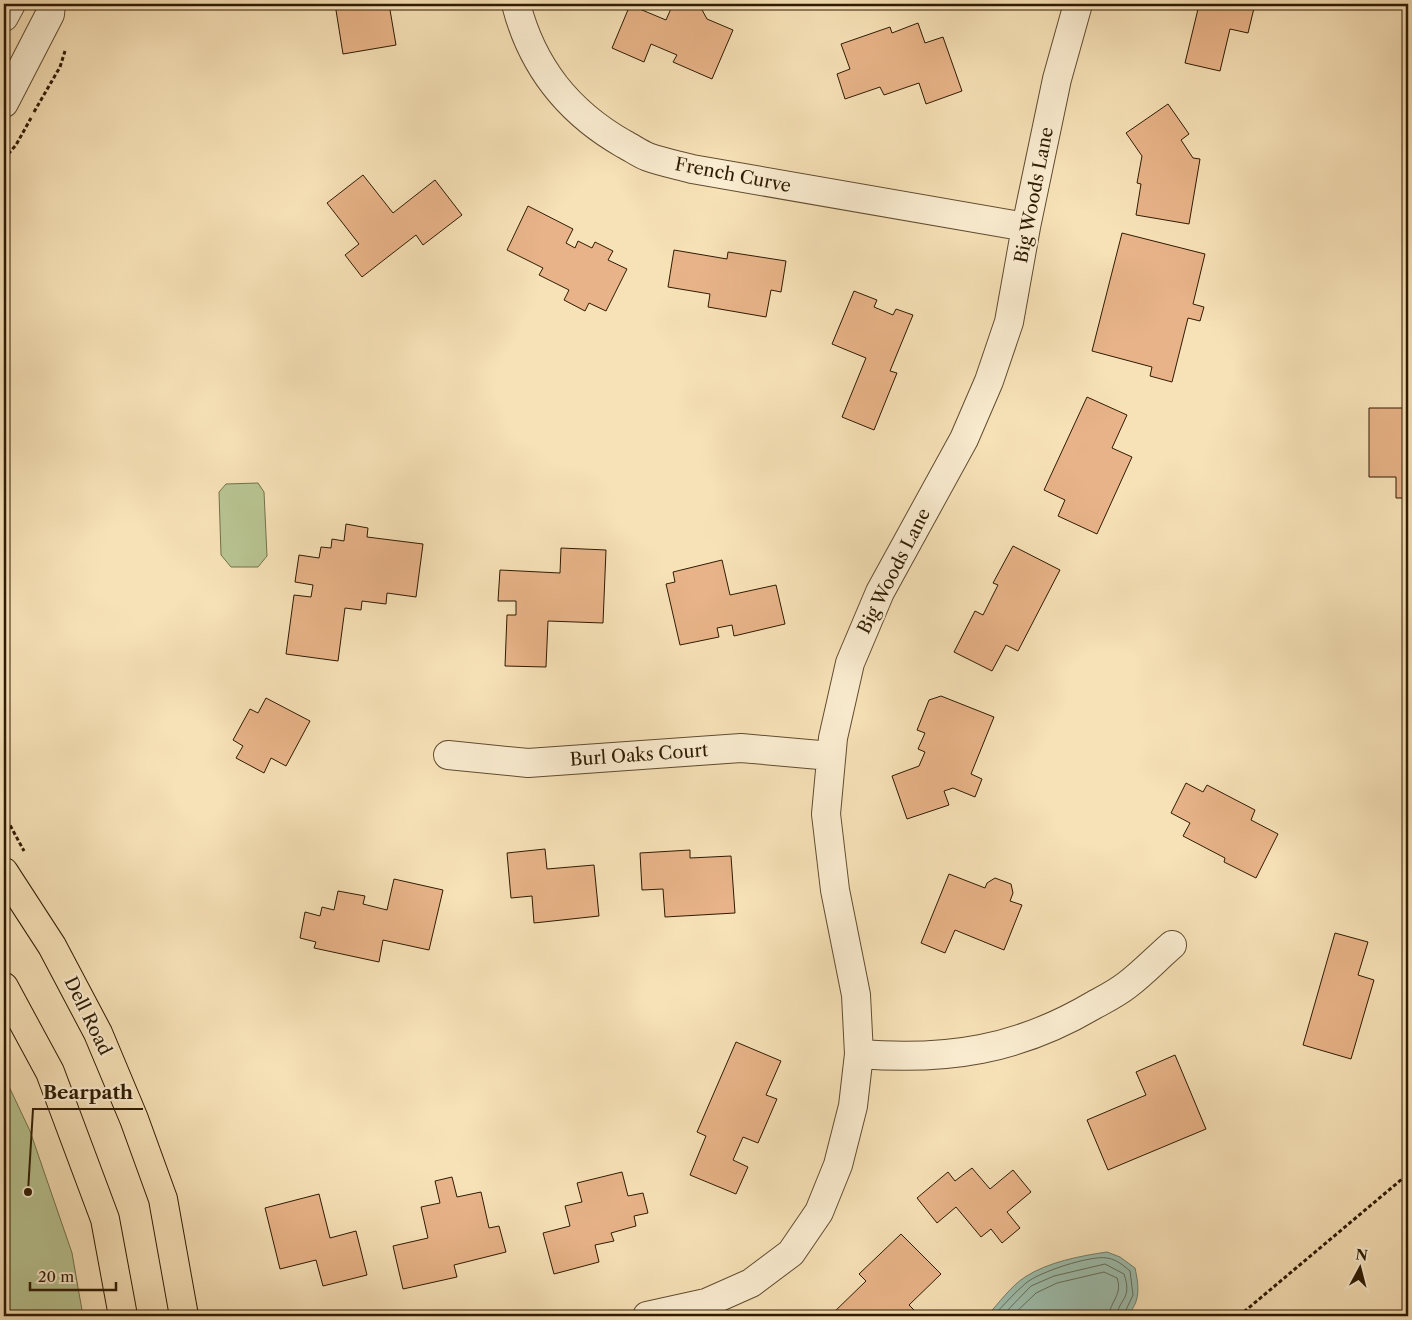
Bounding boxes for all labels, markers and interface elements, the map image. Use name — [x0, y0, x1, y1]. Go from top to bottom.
street label: Big Woods Lane — [1010, 125, 1058, 265]
street label: French Curve — [673, 153, 793, 197]
street label: Big Woods Lane — [853, 504, 935, 638]
street label: Burl Oaks Court — [569, 739, 710, 771]
street label: Dell Road — [60, 973, 116, 1059]
callout: Bearpath — [33, 1075, 143, 1109]
text: Bearpath — [43, 1081, 133, 1104]
north arrow — [1334, 1242, 1384, 1292]
text: N — [1354, 1245, 1369, 1265]
scale bar — [30, 1260, 116, 1292]
text: 20 m — [38, 1267, 74, 1286]

